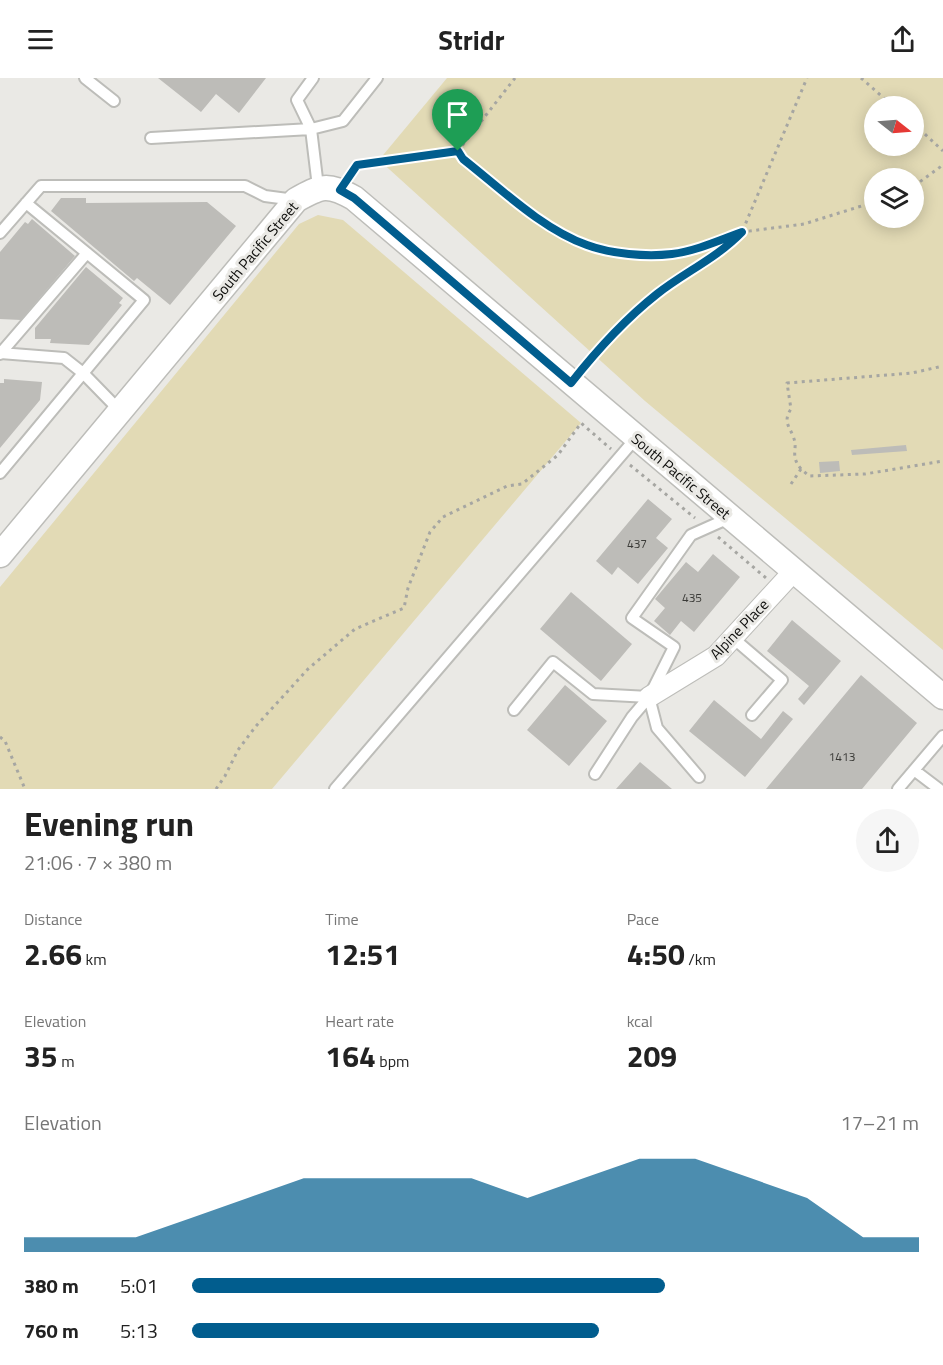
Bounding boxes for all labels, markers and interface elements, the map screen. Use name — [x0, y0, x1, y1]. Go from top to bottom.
text: Stridr — [438, 19, 505, 60]
icon: menu — [24, 23, 57, 56]
icon: share — [886, 23, 919, 56]
pin — [432, 89, 483, 151]
north arrow — [864, 96, 924, 156]
map controls — [864, 96, 924, 228]
icon: arrive — [441, 98, 474, 131]
button: layers — [864, 168, 924, 228]
street label: South Pacific Street — [206, 196, 304, 306]
street label: South Pacific Street — [626, 427, 736, 525]
house number: 437 — [627, 534, 647, 553]
house number: 435 — [682, 588, 702, 607]
street label: Alpine Place — [704, 594, 774, 664]
house number: 1413 — [829, 747, 855, 766]
text: Evening run — [24, 799, 194, 849]
button: share — [856, 809, 919, 872]
text: 21:06 · 7 × 380 m — [24, 847, 172, 878]
text: Distance — [24, 907, 82, 931]
text: Time — [325, 907, 359, 931]
text: Pace — [627, 907, 659, 931]
text: 2.66 — [24, 931, 82, 977]
text: 12:51 — [325, 931, 400, 977]
text: 4:50 — [627, 931, 685, 977]
text: km — [82, 947, 107, 971]
text: /km — [685, 947, 716, 971]
text: Elevation — [24, 1009, 86, 1033]
text: Heart rate — [325, 1009, 394, 1033]
text: kcal — [627, 1009, 653, 1033]
text: 35 — [24, 1033, 58, 1079]
text: 164 — [325, 1033, 376, 1079]
text: 209 — [627, 1033, 677, 1079]
text: m — [58, 1049, 75, 1073]
text: bpm — [376, 1049, 409, 1073]
text: Elevation — [24, 1107, 102, 1138]
text: 17–21 m — [840, 1107, 919, 1138]
text: 380 m — [24, 1270, 79, 1301]
text: 5:01 — [120, 1270, 158, 1301]
text: 760 m — [24, 1315, 79, 1346]
text: 5:13 — [120, 1315, 158, 1346]

